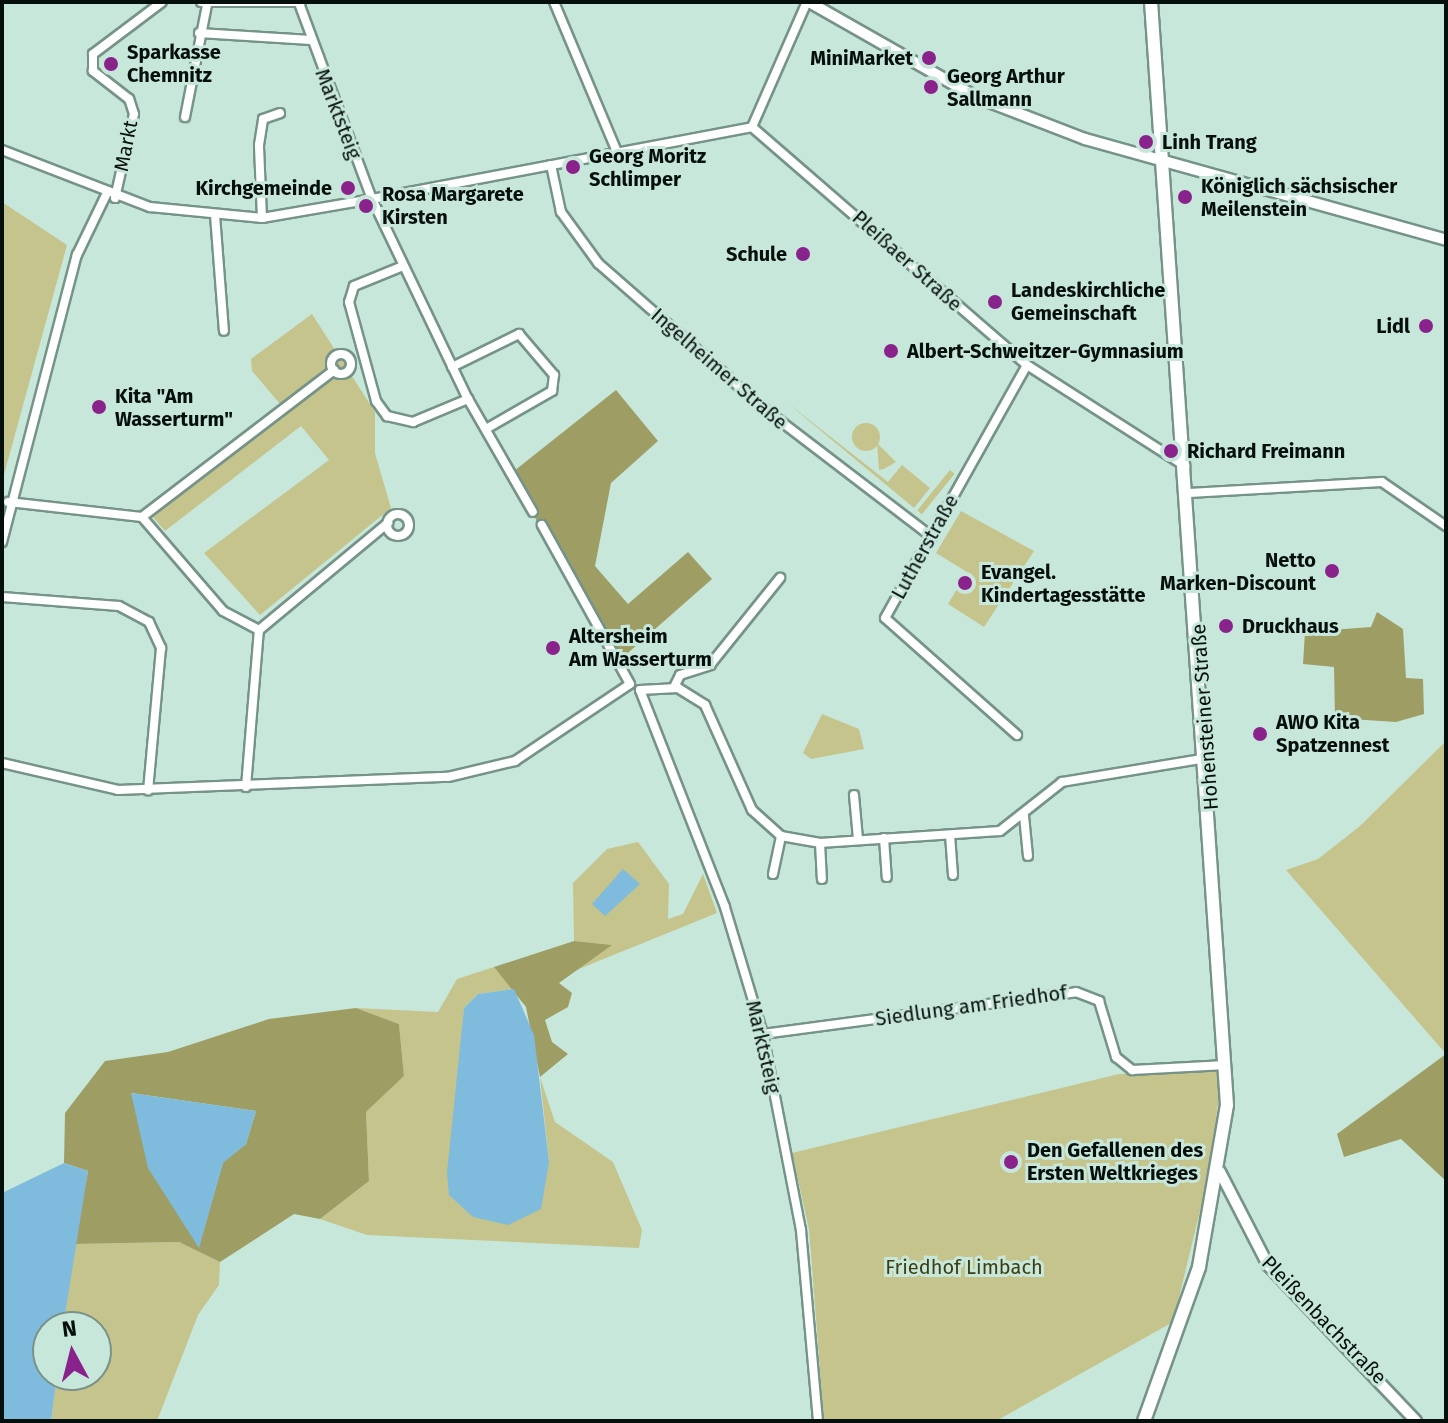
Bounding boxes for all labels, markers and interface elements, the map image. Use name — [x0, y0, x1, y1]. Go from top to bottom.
place label: Sparkasse Chemnitz — [127, 40, 221, 87]
place label: MiniMarket — [810, 46, 913, 70]
marker: MiniMarket — [920, 49, 938, 67]
marker: Sparkasse Chemnitz — [102, 55, 120, 73]
place label: Georg Arthur Sallmann — [947, 64, 1065, 111]
street label: Marktsteig — [310, 65, 366, 163]
marker: Georg Arthur Sallmann — [922, 78, 940, 96]
street label: Markt — [109, 118, 143, 174]
place label: Linh Trang — [1162, 130, 1257, 154]
marker: Linh Trang — [1137, 133, 1155, 151]
place label: Georg Moritz Schlimper — [589, 144, 706, 191]
marker: Georg Moritz Schlimper — [564, 158, 582, 176]
place label: Königlich sächsischer Meilenstein — [1201, 174, 1397, 221]
place label: Kirchgemeinde — [195, 176, 332, 200]
marker: Kirchgemeinde — [339, 179, 357, 197]
place label: Rosa Margarete Kirsten — [382, 182, 524, 229]
marker: Königlich sächsischer Meilenstein — [1176, 188, 1194, 206]
marker: Rosa Margarete Kirsten — [357, 197, 375, 215]
street label: Pleißaer Straße — [847, 206, 967, 316]
place label: Schule — [726, 242, 787, 266]
marker: Schule — [794, 245, 812, 263]
place label: Landeskirchliche Gemeinschaft — [1011, 278, 1165, 325]
marker: Landeskirchliche Gemeinschaft — [986, 293, 1004, 311]
street label: Ingelheimer Straße — [646, 303, 792, 435]
place label: Lidl — [1376, 314, 1410, 338]
marker: Lidl — [1417, 317, 1435, 335]
place label: Albert-Schweitzer-Gymnasium — [907, 339, 1184, 363]
marker: Albert-Schweitzer-Gymnasium — [882, 342, 900, 360]
place label: Kita "Am Wasserturm" — [115, 384, 233, 431]
marker: Kita "Am Wasserturm" — [90, 398, 108, 416]
place label: Richard Freimann — [1187, 439, 1345, 463]
marker: Richard Freimann — [1162, 442, 1180, 460]
street label: Lutherstraße — [886, 491, 964, 603]
place label: Netto Marken-Discount — [1160, 548, 1316, 595]
place label: Evangel. Kindertagesstätte — [981, 560, 1145, 607]
marker: Netto Marken-Discount — [1323, 562, 1341, 580]
marker: Evangel. Kindertagesstätte — [956, 574, 974, 592]
place label: Druckhaus — [1242, 614, 1339, 638]
marker: Druckhaus — [1217, 617, 1235, 635]
street label: Hohensteiner Straße — [1187, 623, 1223, 811]
place label: Altersheim Am Wasserturm — [569, 624, 712, 671]
marker: Altersheim Am Wasserturm — [544, 639, 562, 657]
place label: AWO Kita Spatzennest — [1276, 710, 1389, 757]
marker: AWO Kita Spatzennest — [1251, 725, 1269, 743]
street label: Siedlung am Friedhof — [874, 981, 1068, 1031]
street label: Marktsteig — [741, 998, 785, 1096]
place label: Den Gefallenen des Ersten Weltkrieges — [1027, 1138, 1203, 1185]
marker: Den Gefallenen des Ersten Weltkrieges — [1002, 1153, 1020, 1171]
street label: Pleißenbachstraße — [1257, 1251, 1391, 1389]
park label: Friedhof Limbach — [885, 1255, 1043, 1279]
north arrow — [32, 1311, 112, 1391]
text: N — [60, 1314, 78, 1343]

